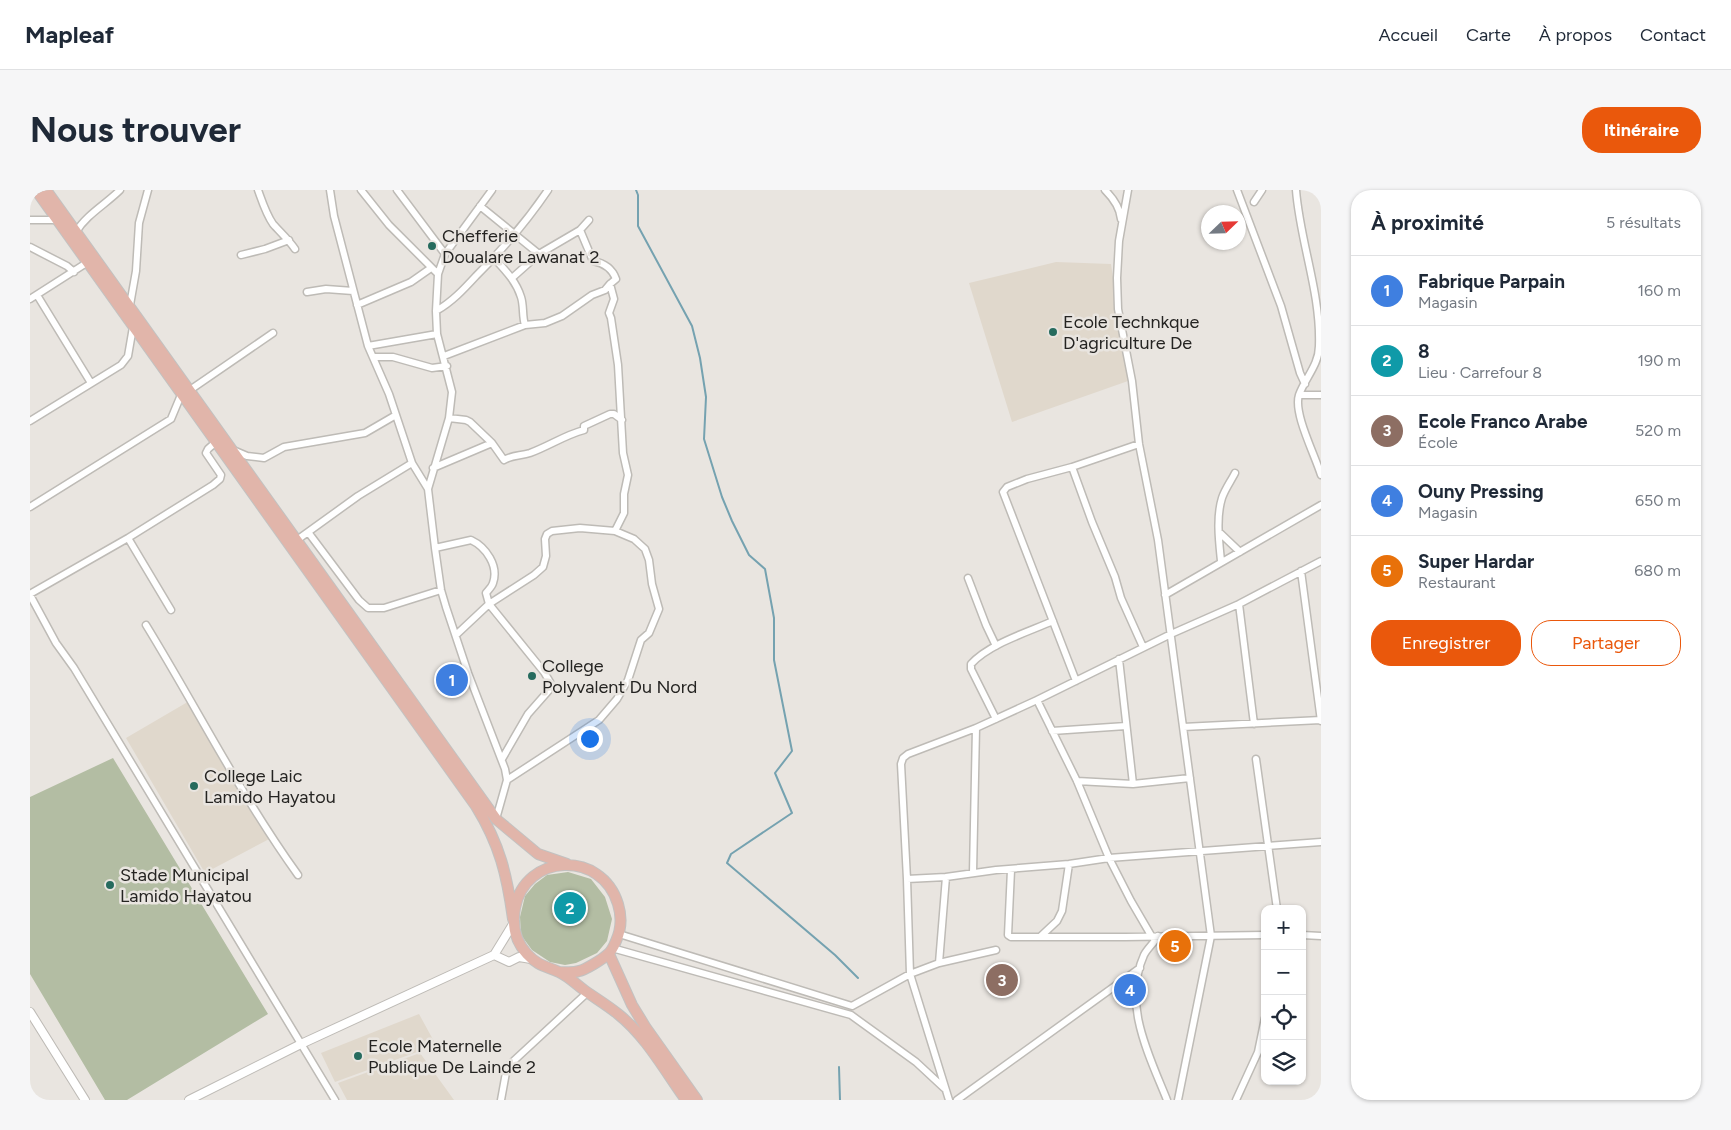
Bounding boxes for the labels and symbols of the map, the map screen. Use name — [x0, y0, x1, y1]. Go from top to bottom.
north arrow — [1201, 205, 1246, 250]
place label: Chefferie Doualare Lawanat 2 — [442, 225, 600, 268]
marker: Chefferie Doualare Lawanat 2 — [426, 240, 438, 252]
place label: Ecole Technkque D'agriculture De — [1063, 311, 1200, 354]
marker: Ecole Technkque D'agriculture De — [1047, 326, 1059, 338]
place label: College Polyvalent Du Nord — [542, 655, 697, 698]
pin: 1 — [436, 661, 468, 699]
marker: College Polyvalent Du Nord — [526, 670, 538, 682]
your location — [577, 726, 603, 752]
place label: College Laic Lamido Hayatou — [204, 765, 336, 808]
marker: College Laic Lamido Hayatou — [188, 780, 200, 792]
place label: Stade Municipal Lamido Hayatou — [120, 864, 252, 907]
marker: Stade Municipal Lamido Hayatou — [104, 879, 116, 891]
pin: 2 — [554, 889, 586, 927]
pin: 5 — [1159, 927, 1191, 965]
pin: 3 — [986, 961, 1018, 999]
pin: 4 — [1114, 971, 1146, 1009]
place label: Ecole Maternelle Publique De Lainde 2 — [368, 1035, 536, 1078]
marker: Ecole Maternelle Publique De Lainde 2 — [352, 1050, 364, 1062]

